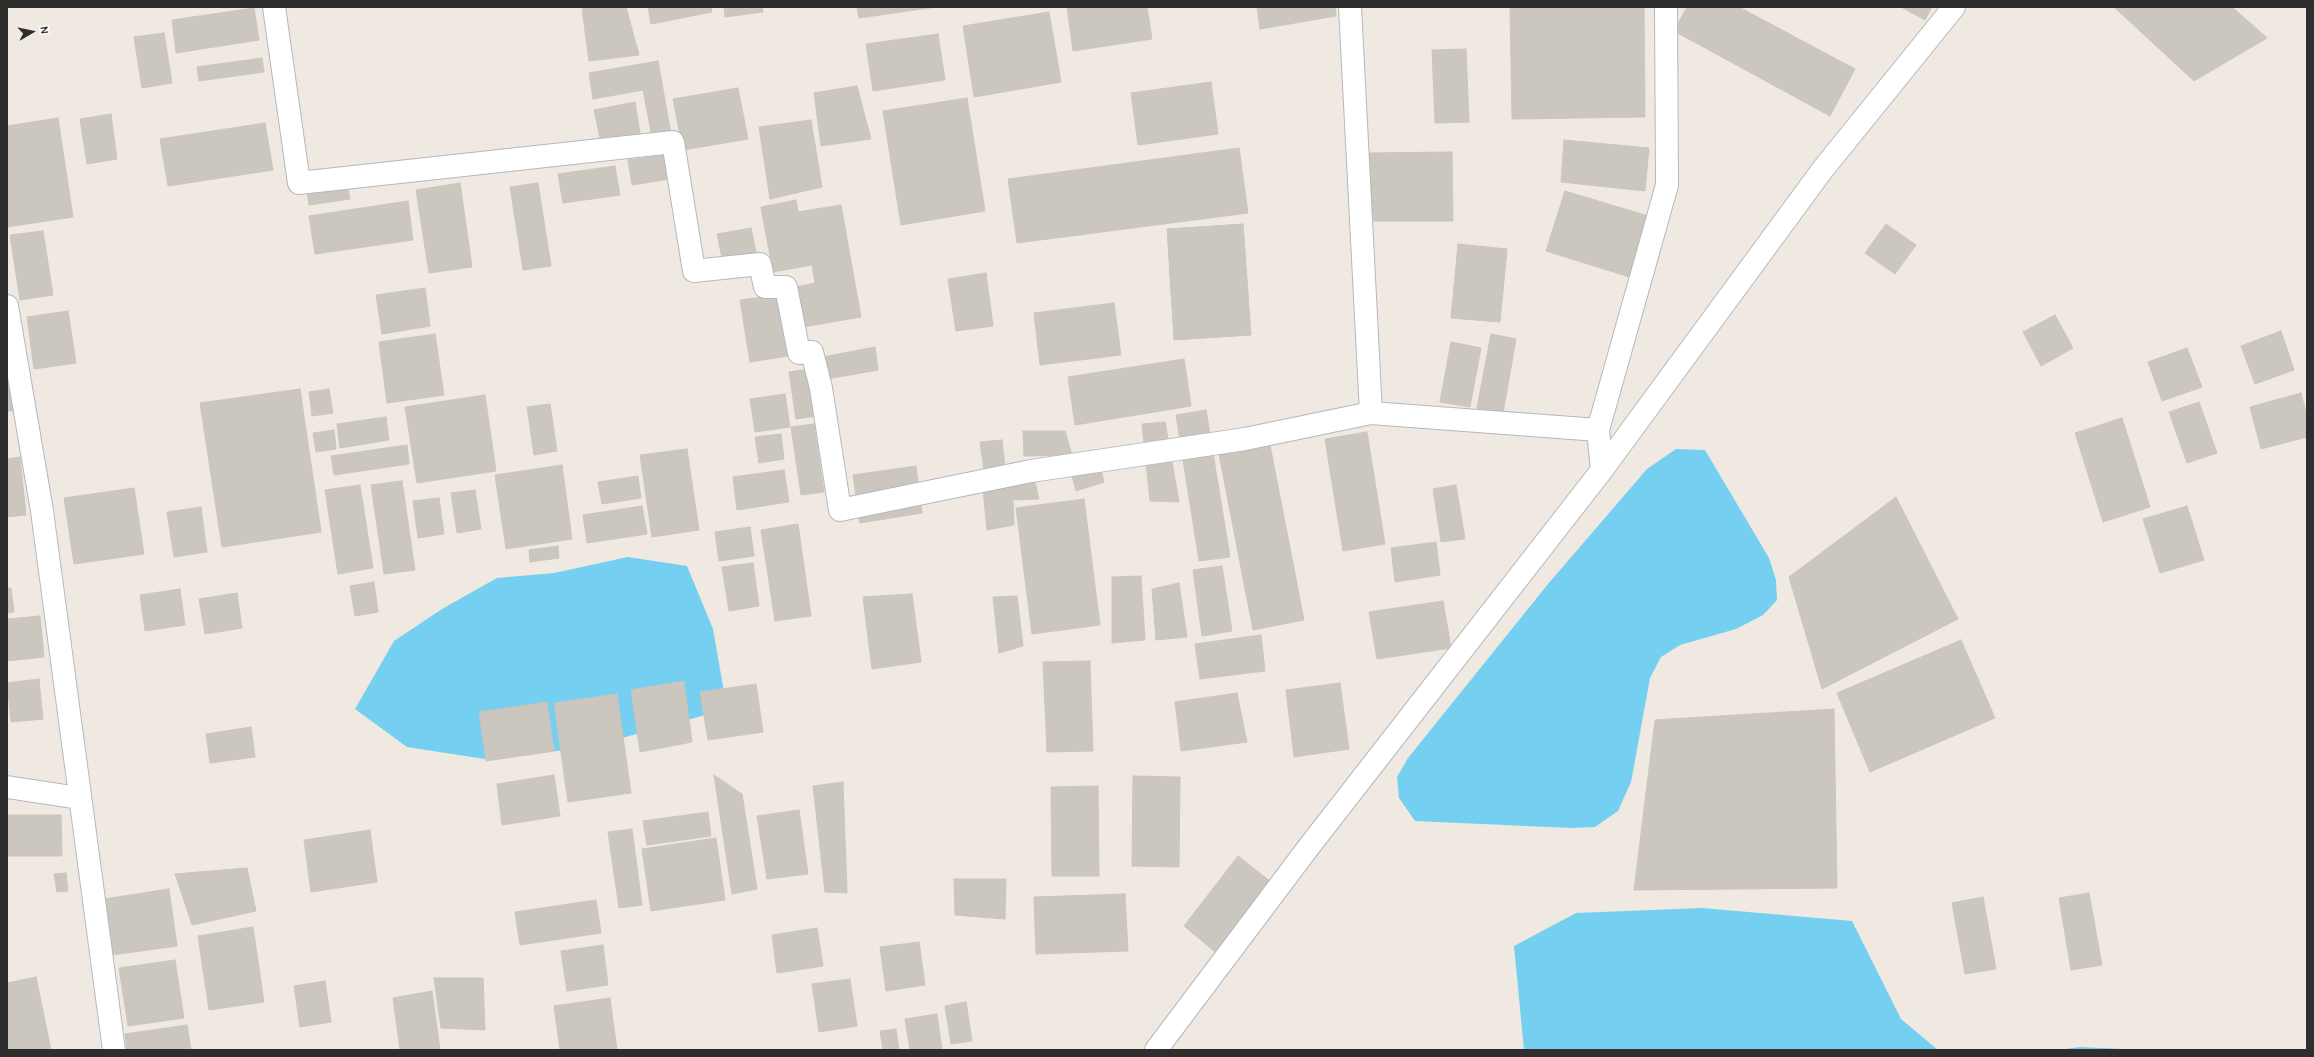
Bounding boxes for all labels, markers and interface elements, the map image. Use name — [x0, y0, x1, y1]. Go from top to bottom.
north arrow — [12, 12, 52, 52]
text: N — [37, 25, 51, 35]

